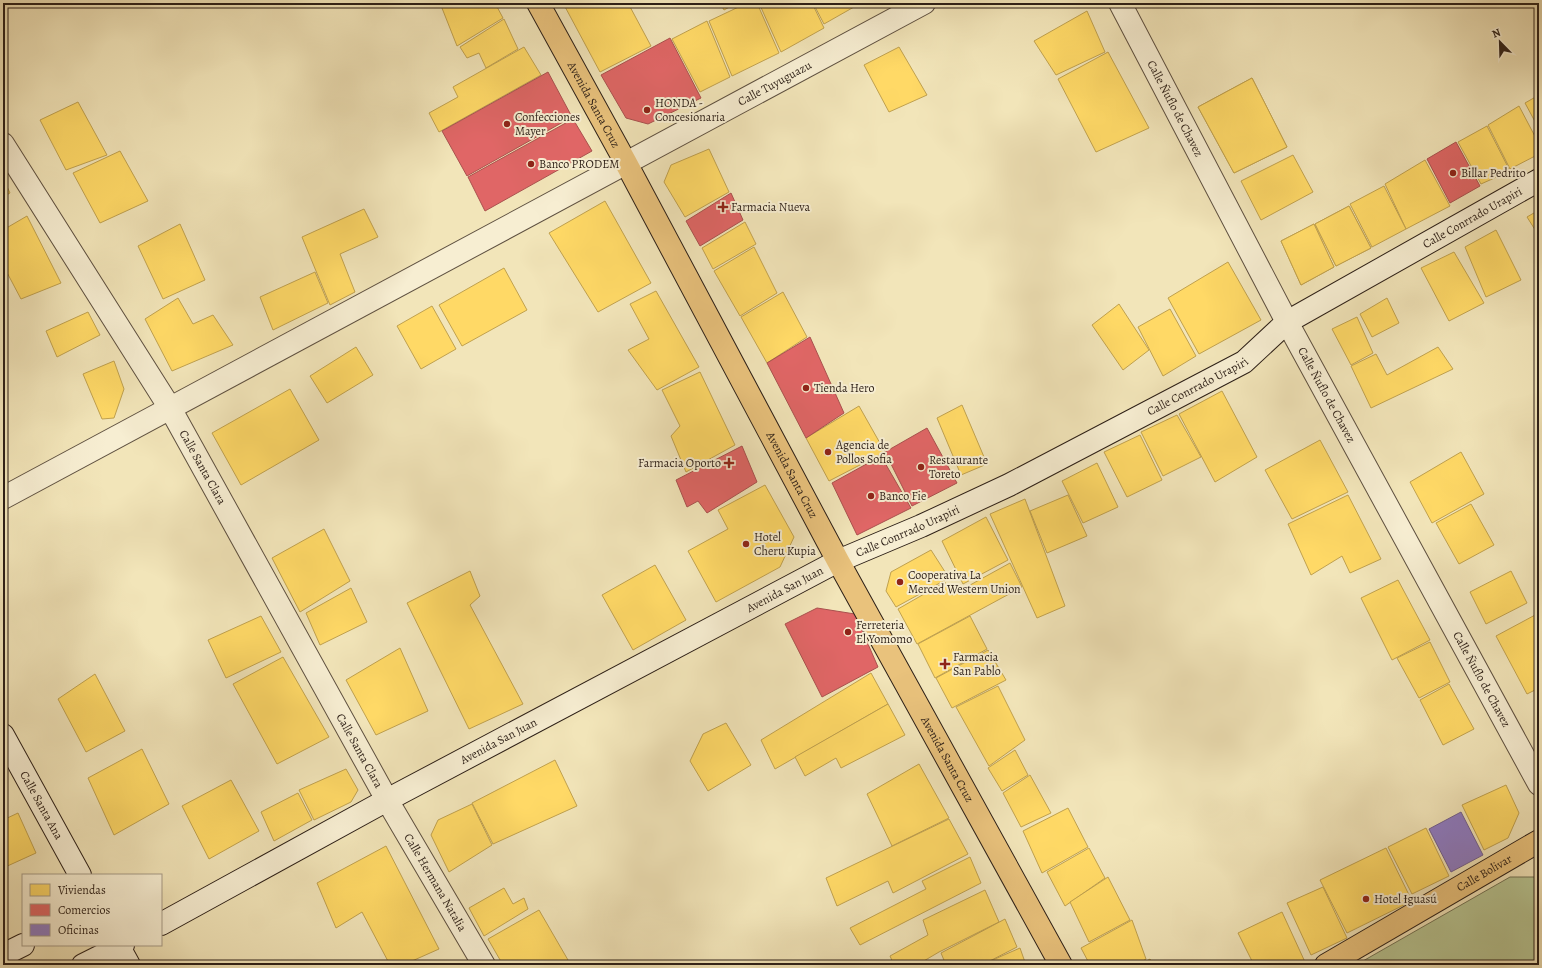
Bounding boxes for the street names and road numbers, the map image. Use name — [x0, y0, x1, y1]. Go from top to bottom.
street label: Calle Tuyuguazu — [735, 57, 815, 110]
street label: Calle Ñuflo de Chavez — [1143, 57, 1207, 159]
street label: Avenida Santa Cruz — [563, 58, 624, 151]
street label: Calle Conrrado Urapiri — [1420, 183, 1525, 252]
street label: Calle Ñuflo de Chavez — [1294, 344, 1359, 446]
street label: Calle Conrrado Urapiri — [1144, 354, 1252, 419]
street label: Calle Santa Clara — [176, 427, 230, 508]
street label: Avenida Santa Cruz — [762, 428, 822, 521]
street label: Calle Conrrado Urapiri — [853, 501, 962, 561]
street label: Avenida San Juan — [743, 562, 826, 617]
street label: Calle Ñuflo de Chavez — [1449, 629, 1514, 730]
street label: Calle Santa Clara — [333, 710, 387, 791]
street label: Avenida Santa Cruz — [917, 713, 978, 805]
street label: Avenida San Juan — [456, 714, 540, 768]
street label: Calle Santa Ana — [16, 768, 67, 843]
street label: Calle Hermana Natalia — [400, 830, 471, 935]
street label: Calle Bolivar — [1454, 850, 1515, 895]

